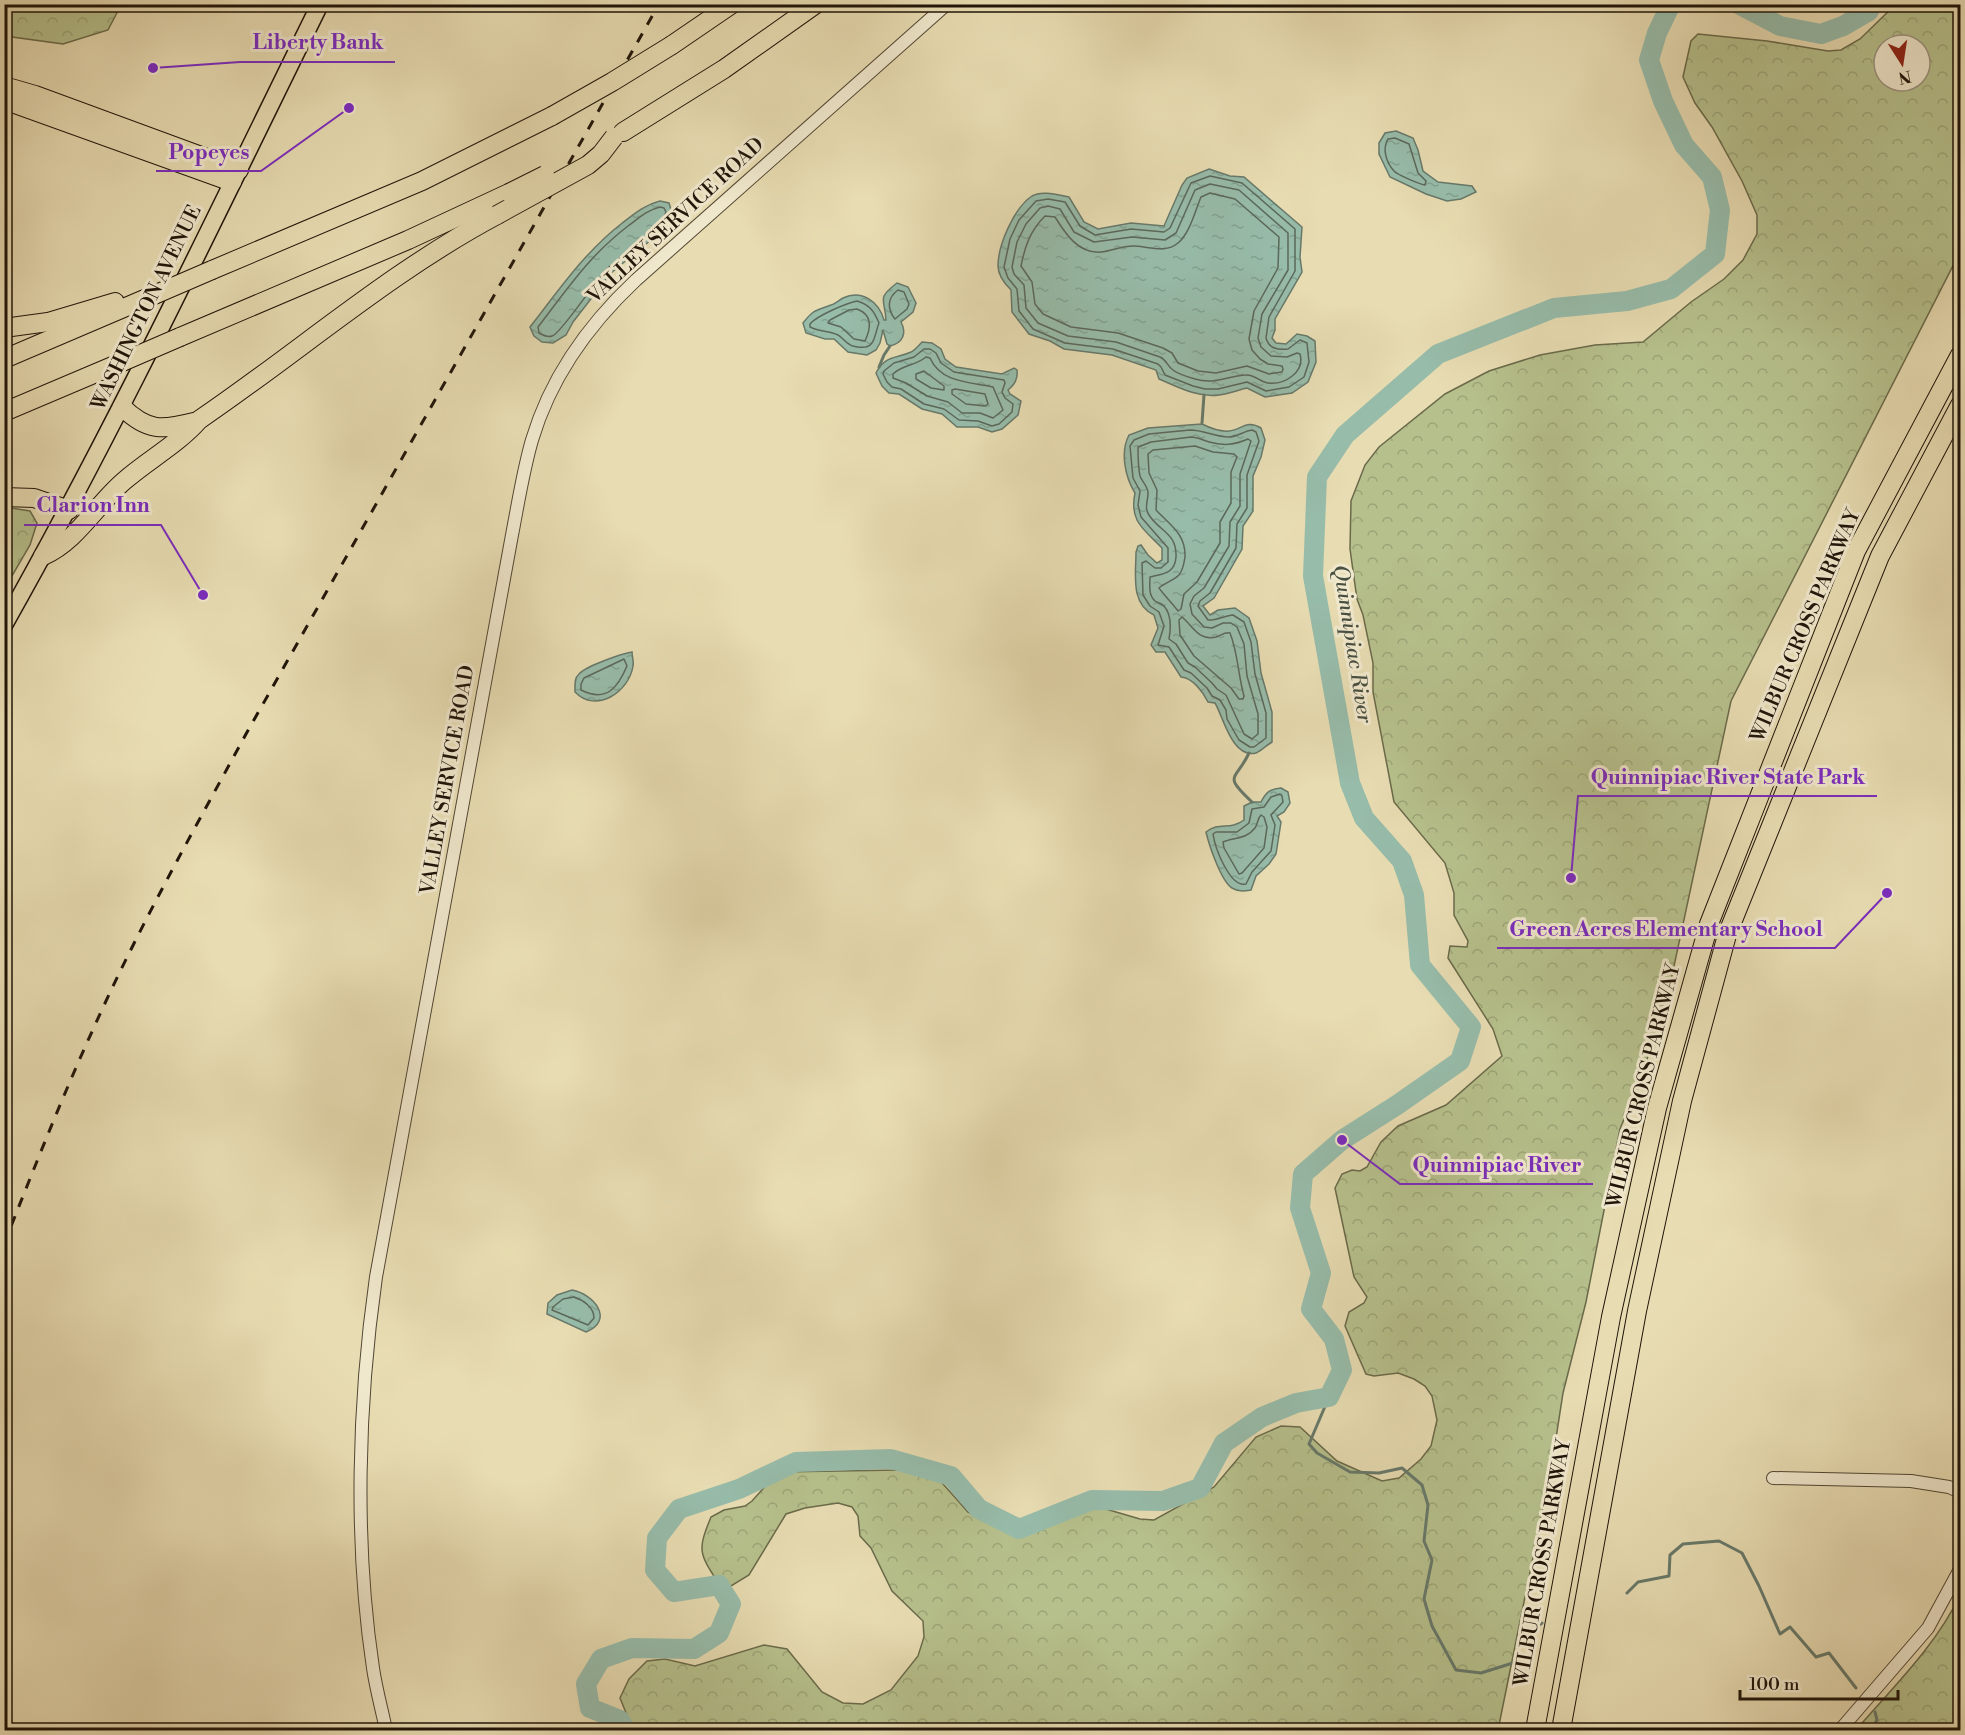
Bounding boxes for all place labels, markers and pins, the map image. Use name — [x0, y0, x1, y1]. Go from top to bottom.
callout: Liberty Bank — [240, 23, 395, 62]
callout: Popeyes — [156, 132, 261, 171]
callout: Clarion Inn — [24, 486, 161, 525]
callout: Quinnipiac River State Park — [1578, 757, 1877, 796]
callout: Green Acres Elementary School — [1497, 909, 1835, 948]
callout: Quinnipiac River — [1400, 1145, 1593, 1184]

